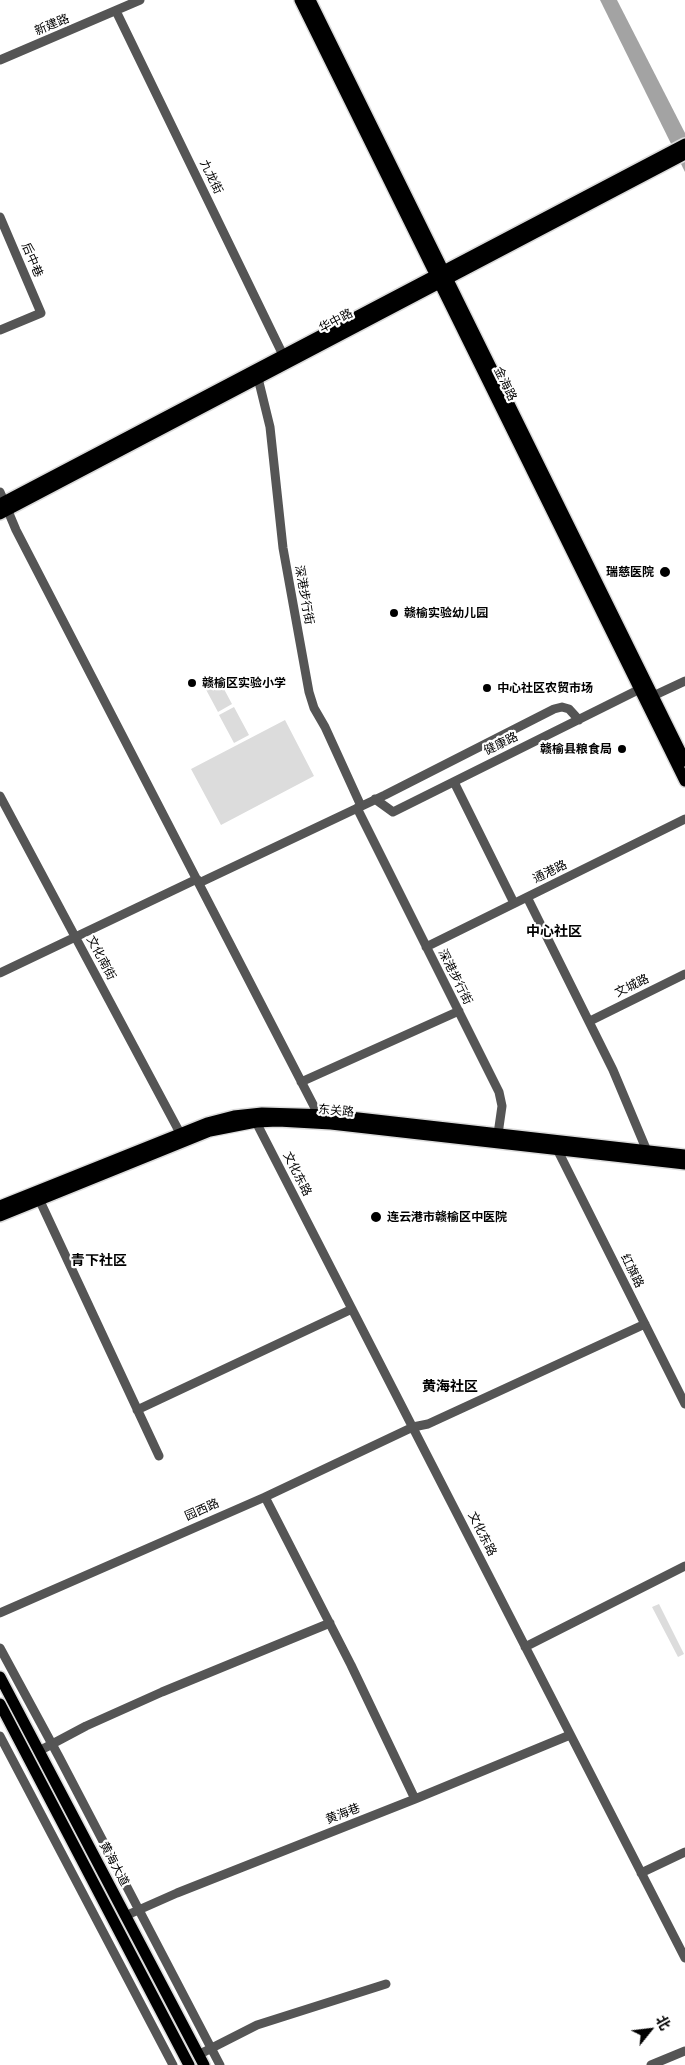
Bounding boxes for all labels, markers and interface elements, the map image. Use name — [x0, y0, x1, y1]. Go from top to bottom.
street label: 新建路 — [33, 11, 71, 39]
street label: 九龙街 — [197, 158, 225, 196]
street label: 后中巷 — [18, 241, 46, 279]
street label: 华中路 — [317, 306, 355, 336]
street label: 金海路 — [491, 365, 519, 403]
street label: 深港步行街 — [292, 564, 316, 626]
place label: 瑞慈医院 — [606, 565, 654, 579]
marker: 瑞慈医院 — [658, 565, 672, 579]
place label: 赣榆实验幼儿园 — [404, 606, 488, 620]
marker: 赣榆实验幼儿园 — [388, 607, 400, 619]
place label: 赣榆区实验小学 — [202, 676, 286, 690]
marker: 赣榆区实验小学 — [186, 677, 198, 689]
place label: 中心社区农贸市场 — [497, 681, 593, 695]
marker: 中心社区农贸市场 — [481, 682, 493, 694]
street label: 健康路 — [482, 730, 520, 758]
place label: 赣榆县粮食局 — [540, 742, 612, 756]
marker: 赣榆县粮食局 — [616, 743, 628, 755]
street label: 通港路 — [531, 858, 569, 886]
district label: 中心社区 — [526, 924, 582, 940]
street label: 文化南街 — [83, 933, 119, 983]
street label: 深港步行街 — [435, 947, 475, 1007]
street label: 文城路 — [613, 972, 651, 1000]
street label: 东关路 — [317, 1102, 355, 1120]
street label: 文化东路 — [280, 1149, 314, 1199]
marker: 连云港市赣榆区中医院 — [369, 1210, 383, 1224]
place label: 连云港市赣榆区中医院 — [387, 1210, 507, 1224]
street label: 红旗路 — [617, 1252, 647, 1290]
district label: 青下社区 — [71, 1253, 127, 1269]
district label: 黄海社区 — [422, 1379, 478, 1395]
street label: 园西路 — [183, 1496, 221, 1524]
street label: 文化东路 — [465, 1509, 499, 1559]
street label: 黄海巷 — [324, 1801, 362, 1827]
street label: 黄海大道 — [96, 1839, 132, 1889]
north arrow — [625, 2005, 675, 2055]
text: 北 — [652, 2012, 674, 2033]

